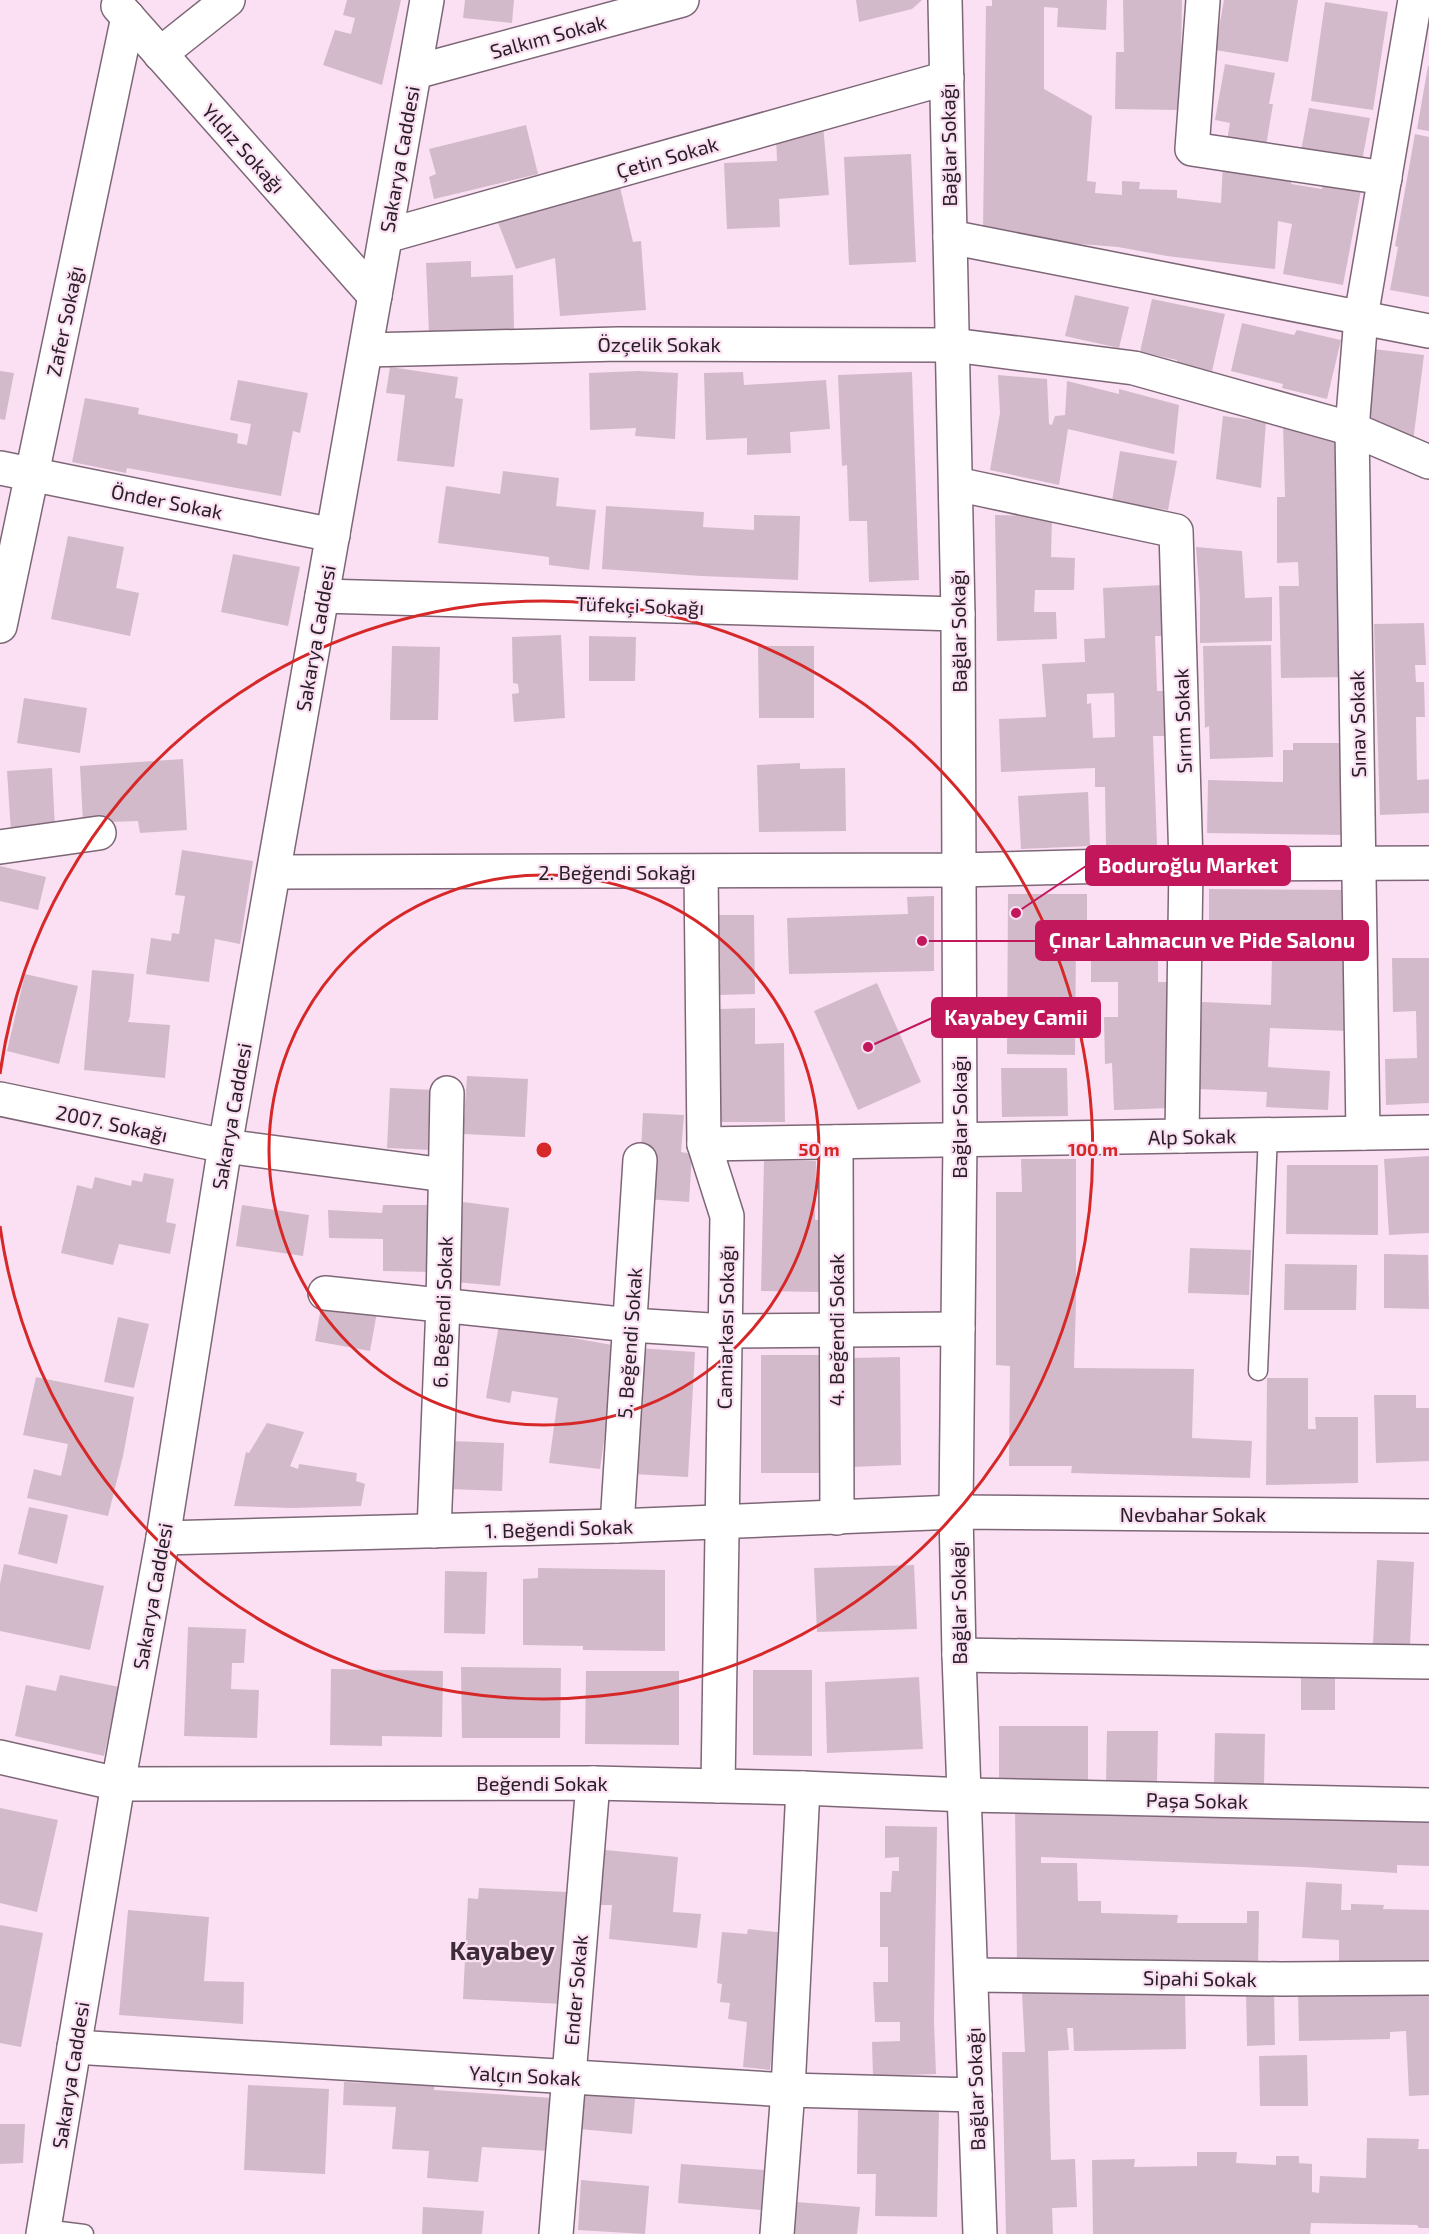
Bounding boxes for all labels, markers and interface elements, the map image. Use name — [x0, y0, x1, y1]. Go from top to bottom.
street label: Salkım Sokak — [487, 9, 609, 63]
street label: Bağlar Sokağı — [935, 83, 961, 207]
street label: Sakarya Caddesi — [374, 84, 424, 234]
street label: Yıldız Sokağı — [198, 98, 290, 198]
street label: Çetin Sokak — [613, 131, 721, 184]
street label: Zafer Sokağı — [41, 264, 87, 378]
street label: Özçelik Sokak — [597, 332, 721, 357]
street label: Önder Sokak — [109, 478, 225, 524]
street label: Sakarya Caddesi — [290, 563, 340, 713]
street label: Bağlar Sokağı — [945, 569, 971, 693]
street label: Tüfekçi Sokağı — [575, 591, 705, 620]
street label: Sırım Sokak — [1168, 668, 1196, 774]
street label: Sınav Sokak — [1344, 670, 1370, 778]
callout: Boduroğlu Market — [1086, 846, 1290, 885]
text: Boduroğlu Market — [1098, 852, 1278, 877]
street label: 2. Beğendi Sokağı — [538, 860, 696, 884]
callout: Çınar Lahmacun ve Pide Salonu — [1036, 921, 1368, 960]
text: Çınar Lahmacun ve Pide Salonu — [1049, 927, 1355, 954]
callout: Kayabey Camii — [932, 998, 1100, 1037]
text: Kayabey Camii — [944, 1004, 1088, 1030]
street label: Sakarya Caddesi — [206, 1041, 256, 1191]
street label: Bağlar Sokağı — [947, 1055, 971, 1179]
street label: 2007. Sokağı — [54, 1099, 170, 1147]
street label: Alp Sokak — [1148, 1123, 1236, 1149]
text: 50 m — [798, 1138, 840, 1160]
text: 100 m — [1068, 1138, 1118, 1160]
centre of rings — [534, 1140, 554, 1160]
street label: 6. Beğendi Sokak — [427, 1236, 457, 1388]
street label: Camiarkası Sokağı — [712, 1245, 738, 1409]
street label: 4. Beğendi Sokak — [824, 1254, 848, 1406]
street label: 5. Beğendi Sokak — [612, 1267, 646, 1419]
street label: Nevbahar Sokak — [1120, 1502, 1266, 1526]
street label: 1. Beğendi Sokak — [484, 1513, 634, 1543]
street label: Sakarya Caddesi — [127, 1521, 177, 1671]
street label: Bağlar Sokağı — [945, 1541, 971, 1665]
street label: Beğendi Sokak — [476, 1771, 608, 1795]
street label: Paşa Sokak — [1146, 1787, 1248, 1814]
district label: Kayabey — [449, 1934, 555, 1966]
street label: Ender Sokak — [558, 1934, 592, 2046]
street label: Sipahi Sokak — [1143, 1965, 1257, 1991]
street label: Sakarya Caddesi — [47, 2000, 93, 2150]
street label: Bağlar Sokağı — [961, 2027, 989, 2151]
street label: Yalçın Sokak — [468, 2060, 582, 2091]

